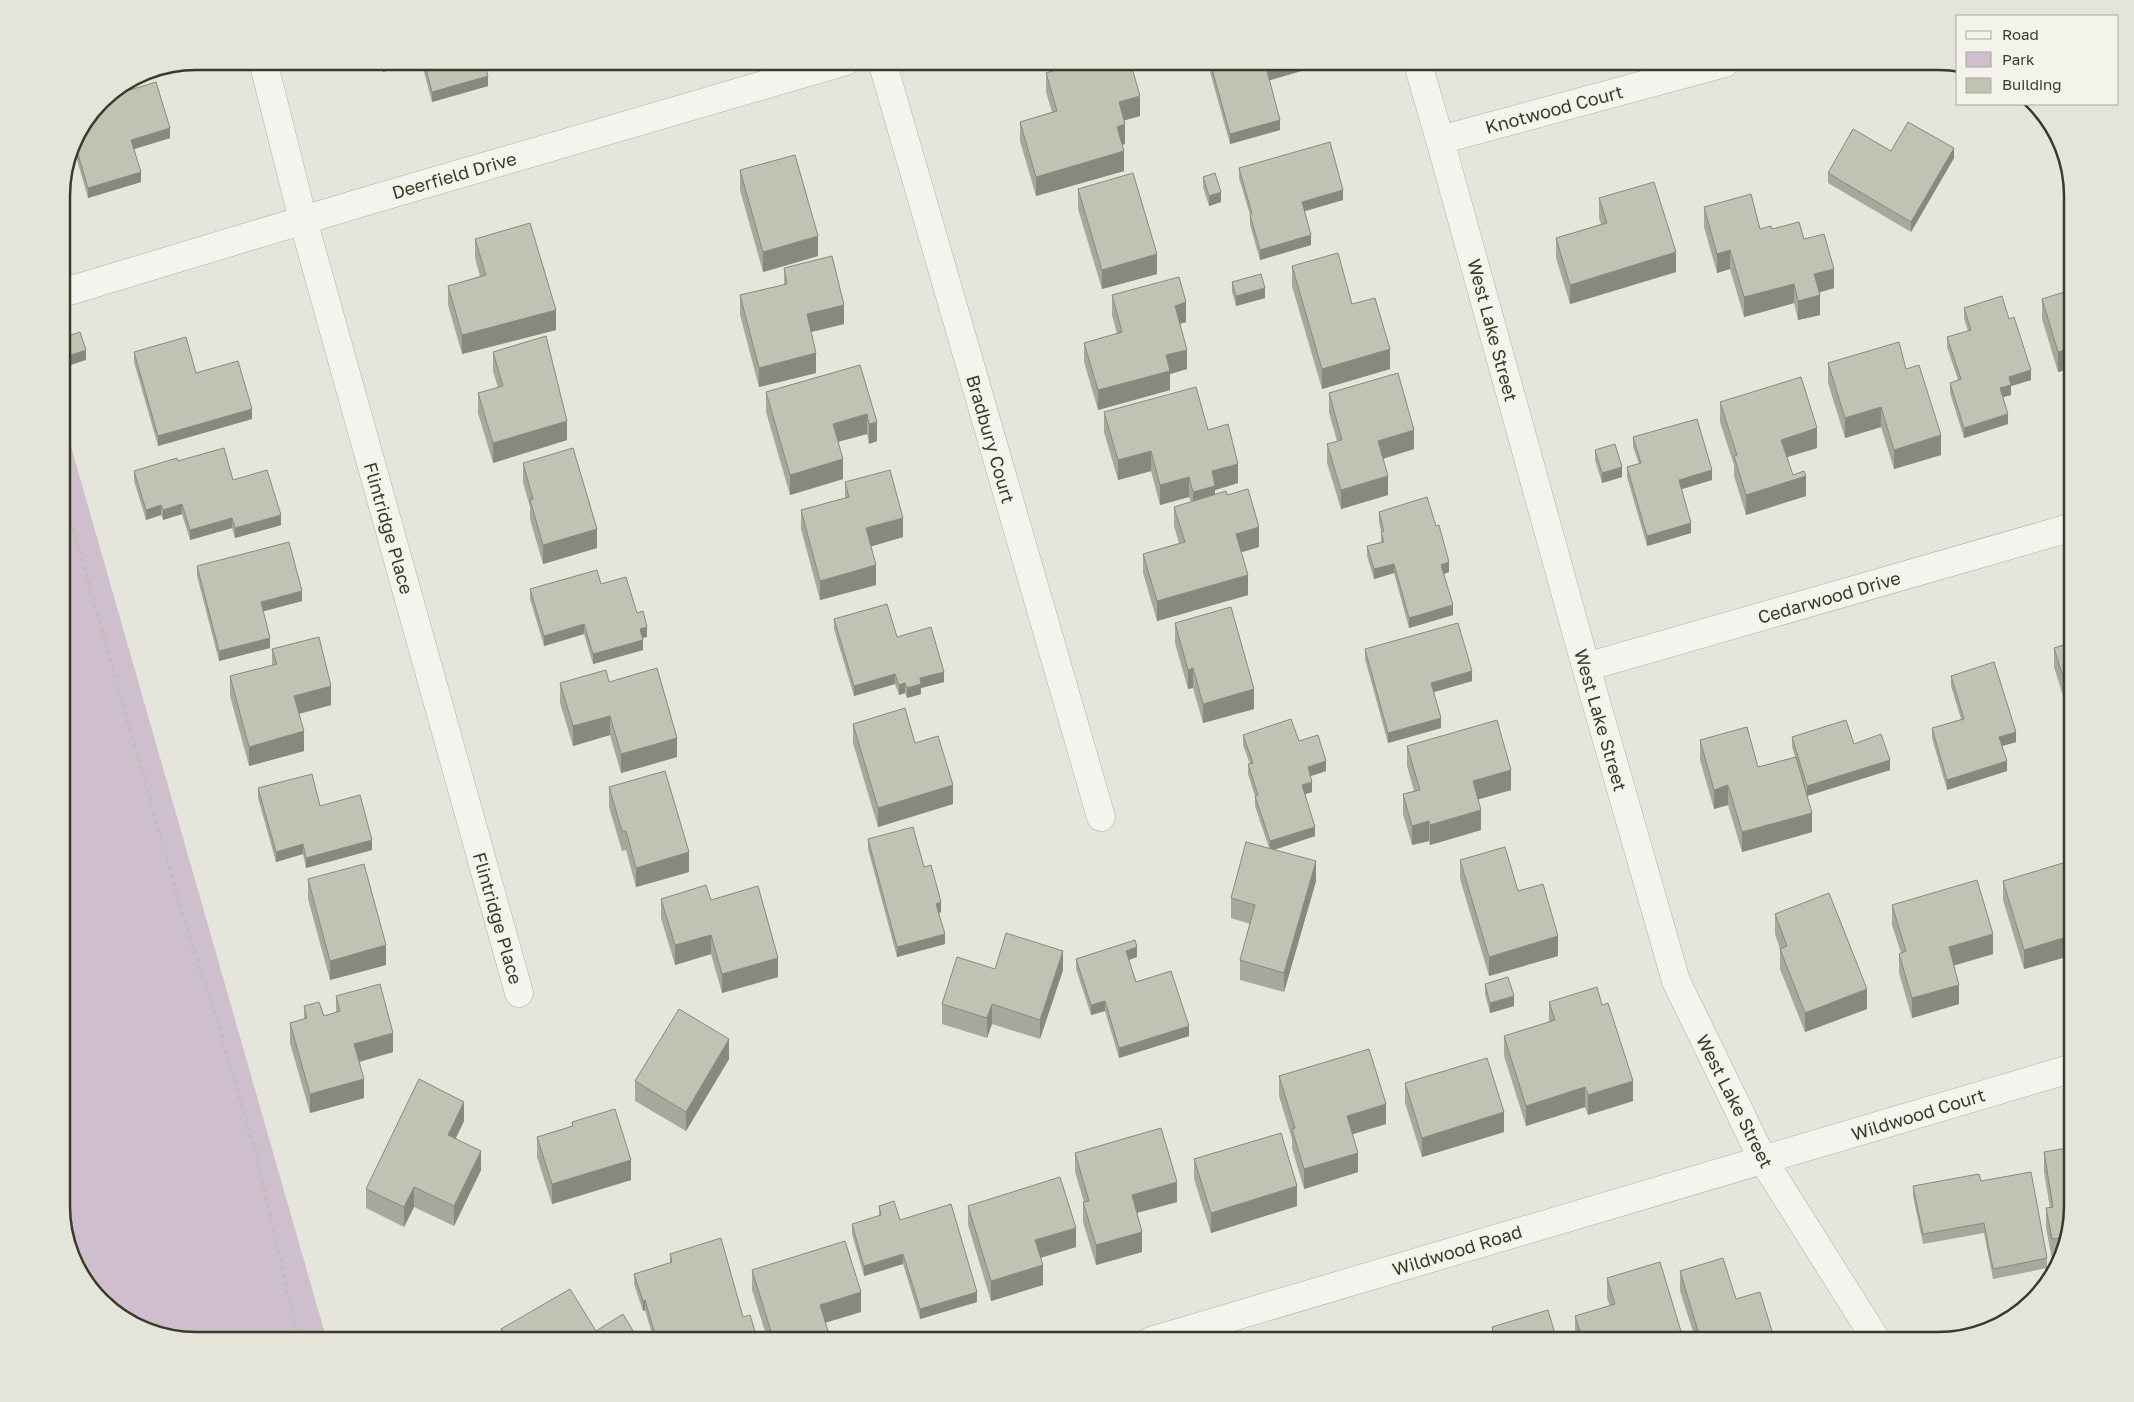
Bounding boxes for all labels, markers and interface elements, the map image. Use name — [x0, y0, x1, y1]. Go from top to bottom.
legend — [1956, 15, 2119, 105]
text: Road — [2002, 25, 2039, 43]
text: Park — [2002, 50, 2035, 68]
text: Building — [2002, 75, 2062, 93]
street label: Knotwood Court — [1483, 80, 1625, 138]
street label: Deerfield Drive — [389, 147, 519, 203]
street label: West Lake Street — [1463, 256, 1523, 404]
street label: Bradbury Court — [962, 372, 1020, 506]
street label: Flintridge Place — [360, 459, 418, 597]
street label: Cedarwood Drive — [1755, 566, 1903, 628]
street label: West Lake Street — [1570, 646, 1632, 794]
street label: Flintridge Place — [469, 849, 527, 987]
street label: West Lake Street — [1692, 1031, 1778, 1171]
street label: Wildwood Court — [1848, 1083, 1988, 1145]
street label: Wildwood Road — [1390, 1220, 1524, 1280]

